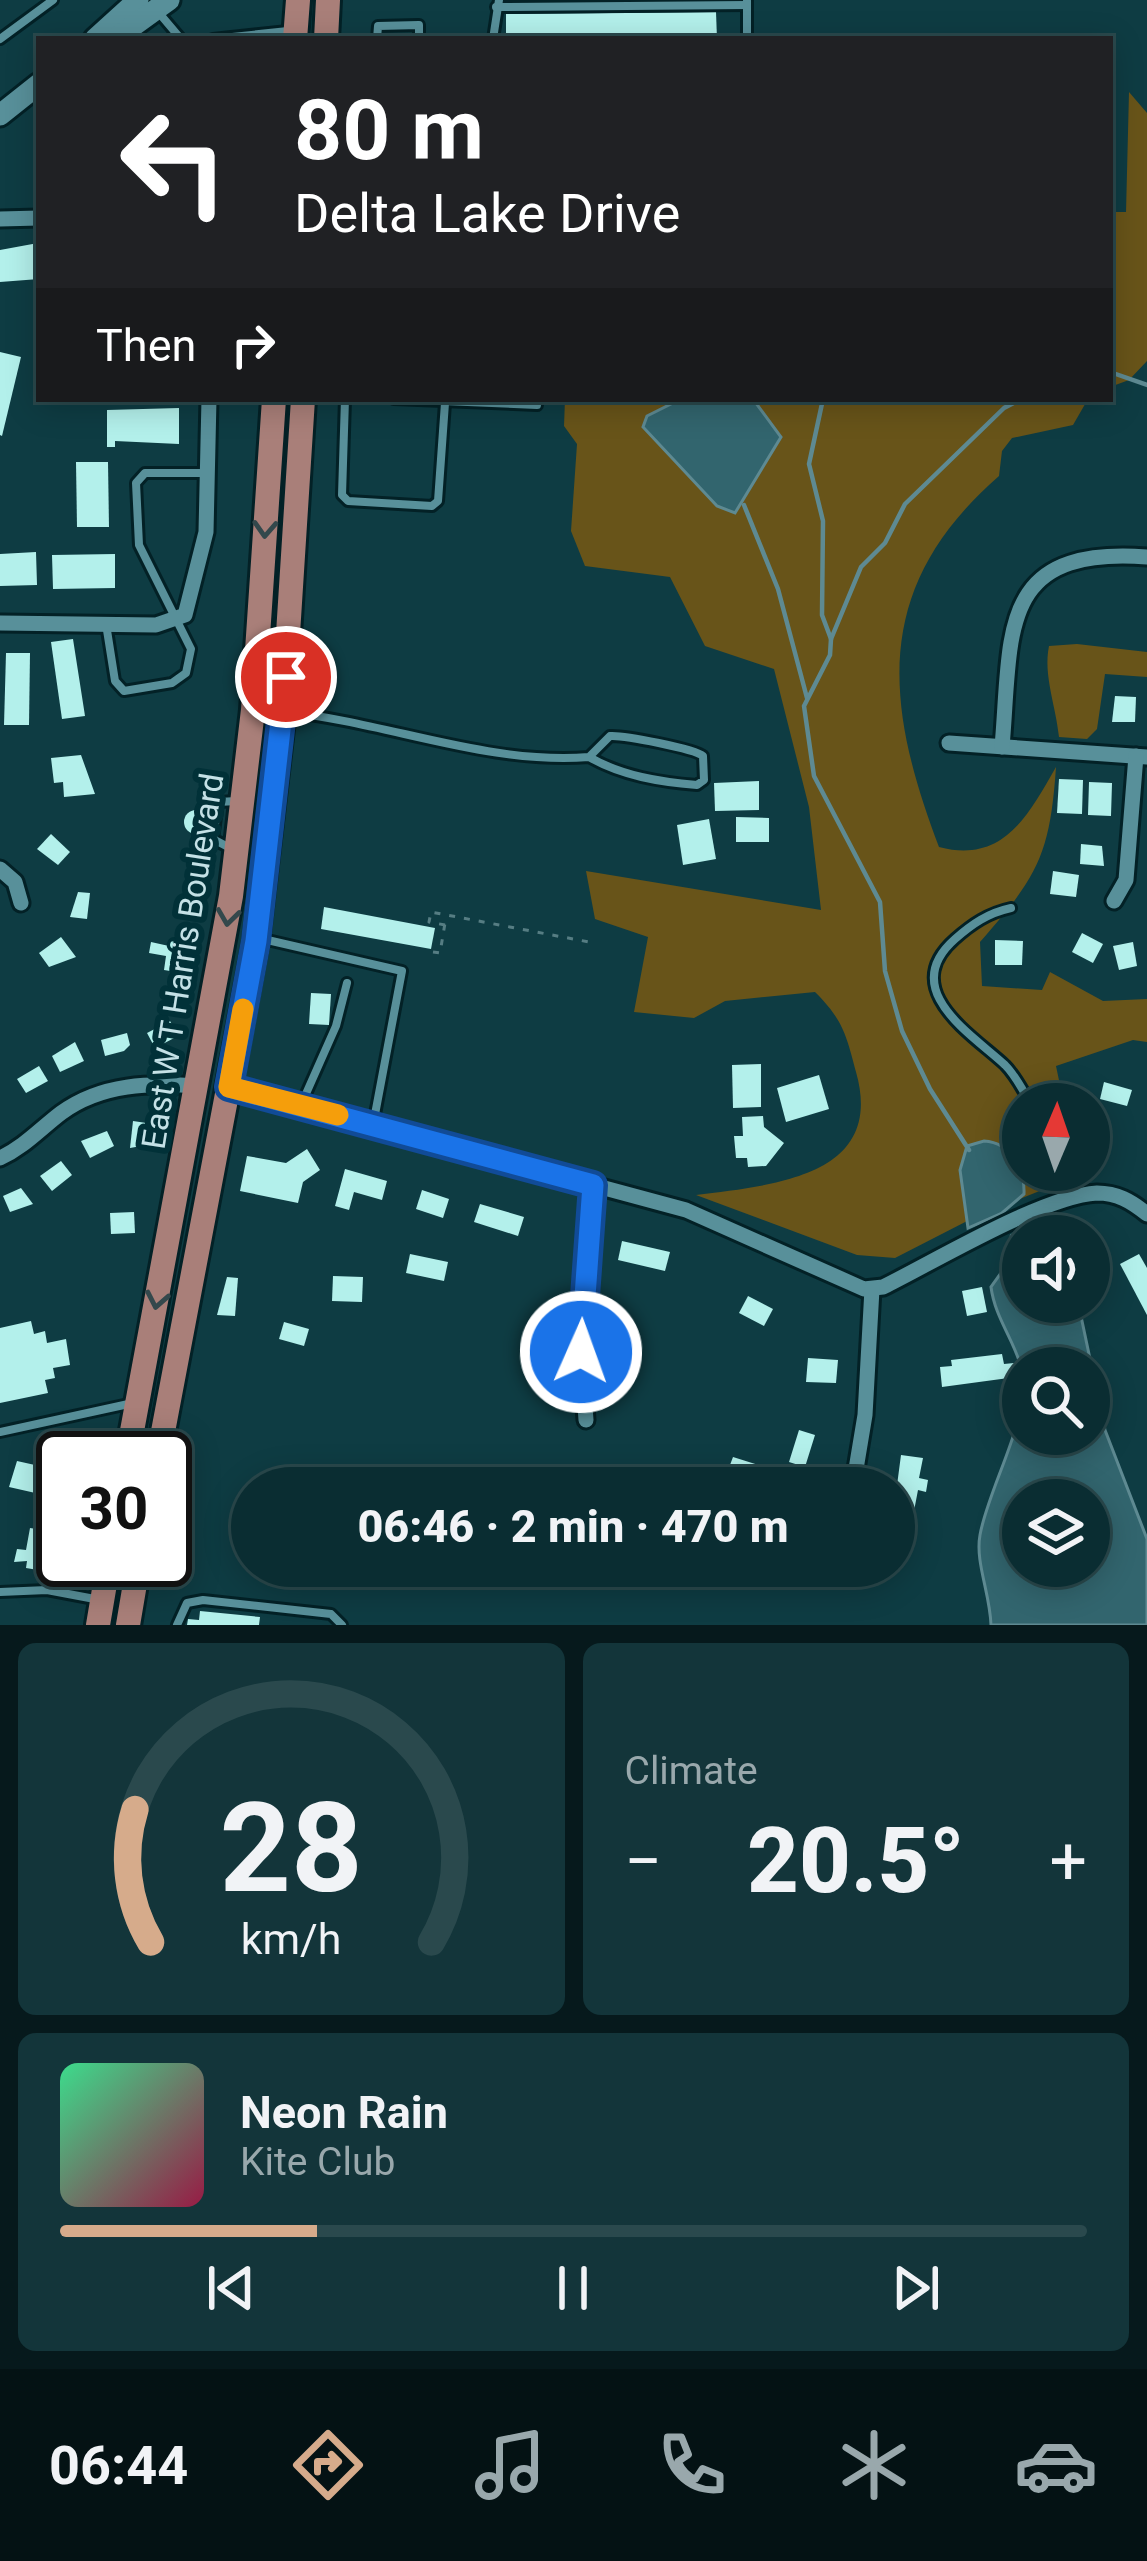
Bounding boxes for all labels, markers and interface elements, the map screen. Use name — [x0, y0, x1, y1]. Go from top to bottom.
text: 80 m — [294, 81, 484, 180]
icon: left — [96, 84, 252, 240]
text: Delta Lake Drive — [294, 182, 680, 245]
icon: right — [220, 312, 286, 378]
text: Then — [96, 319, 196, 372]
one-way arrow — [253, 520, 279, 539]
pin — [235, 626, 337, 728]
icon: arrive — [253, 644, 319, 710]
street label: East W T Harris Boulevard — [134, 770, 231, 1152]
one-way arrow — [216, 907, 242, 927]
north arrow — [1002, 1083, 1110, 1191]
map controls — [1002, 1083, 1110, 1587]
button: sound — [1002, 1215, 1110, 1323]
position arrow — [518, 1289, 644, 1415]
one-way arrow — [145, 1290, 171, 1310]
button: search — [1002, 1347, 1110, 1455]
speed limit sign: 30 — [36, 1431, 192, 1587]
button: layers — [1002, 1479, 1110, 1587]
text: 06:46 · 2 min · 470 m — [357, 1500, 789, 1553]
text: Climate — [625, 1748, 758, 1794]
text: 28 — [220, 1775, 363, 1921]
text: 20.5° — [747, 1809, 965, 1914]
text: − — [625, 1823, 662, 1900]
text: + — [1050, 1823, 1087, 1900]
text: km/h — [241, 1914, 342, 1964]
text: Neon Rain — [240, 2086, 448, 2139]
text: Kite Club — [240, 2139, 395, 2185]
icon: previous — [198, 2255, 264, 2321]
icon: pause — [540, 2255, 606, 2321]
icon: next — [883, 2255, 949, 2321]
icon: directions — [286, 2423, 370, 2507]
icon: music — [468, 2423, 552, 2507]
icon: phone — [650, 2423, 734, 2507]
icon: climate — [832, 2423, 916, 2507]
icon: car — [1014, 2423, 1098, 2507]
text: 06:44 — [49, 2434, 188, 2497]

